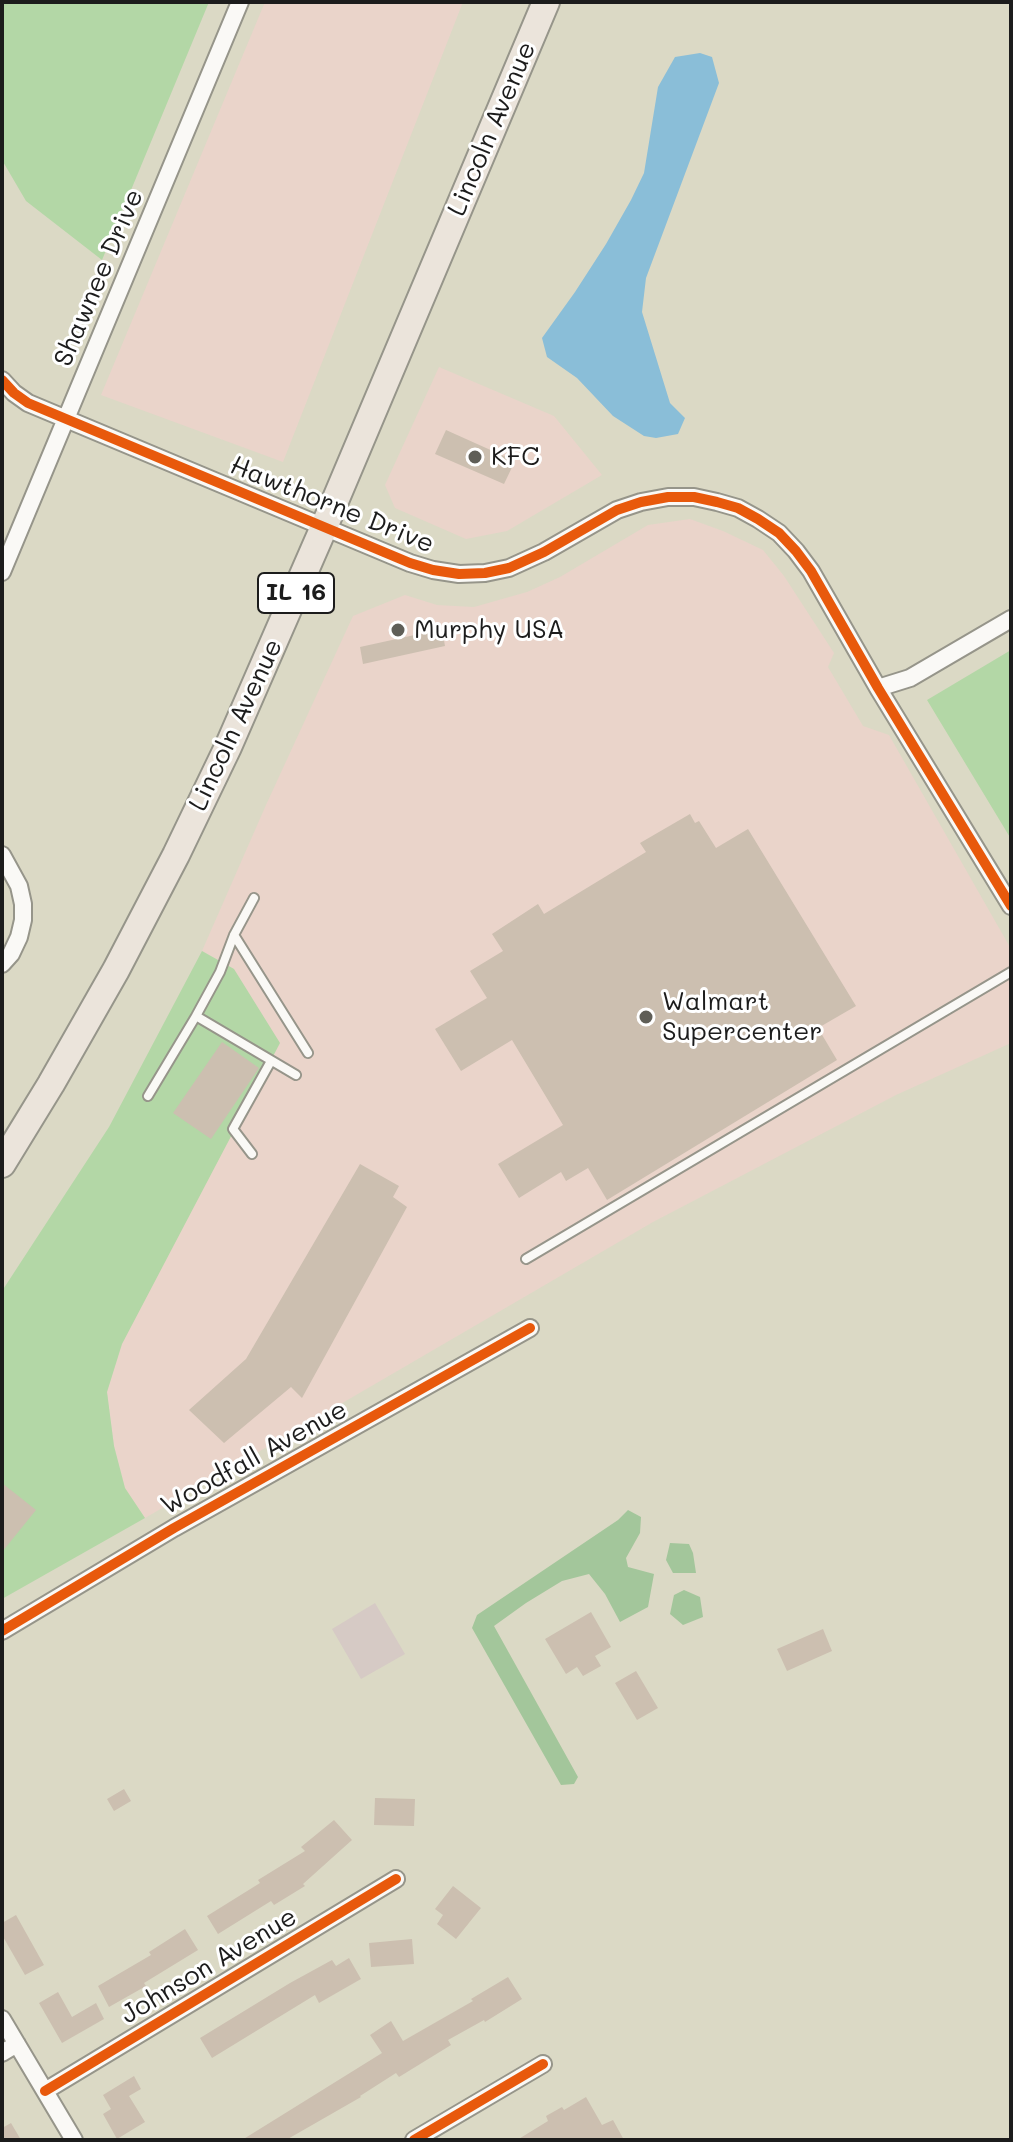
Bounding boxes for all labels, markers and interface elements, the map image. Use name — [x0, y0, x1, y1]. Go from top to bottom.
street label: Lincoln Avenue — [441, 37, 543, 221]
street label: Shawnee Drive — [48, 185, 150, 371]
place label: KFC — [491, 441, 540, 473]
marker: KFC — [466, 448, 484, 466]
street label: Hawthorne Drive — [226, 450, 438, 560]
road number: IL 16 — [258, 573, 334, 613]
place label: Murphy USA — [414, 614, 565, 646]
marker: Murphy USA — [389, 621, 407, 639]
street label: Lincoln Avenue — [183, 634, 289, 816]
place label: Walmart Supercenter — [662, 986, 822, 1048]
marker: Walmart Supercenter — [637, 1008, 655, 1026]
street label: Woodfall Avenue — [156, 1394, 352, 1522]
street label: Johnson Avenue — [115, 1901, 303, 2031]

